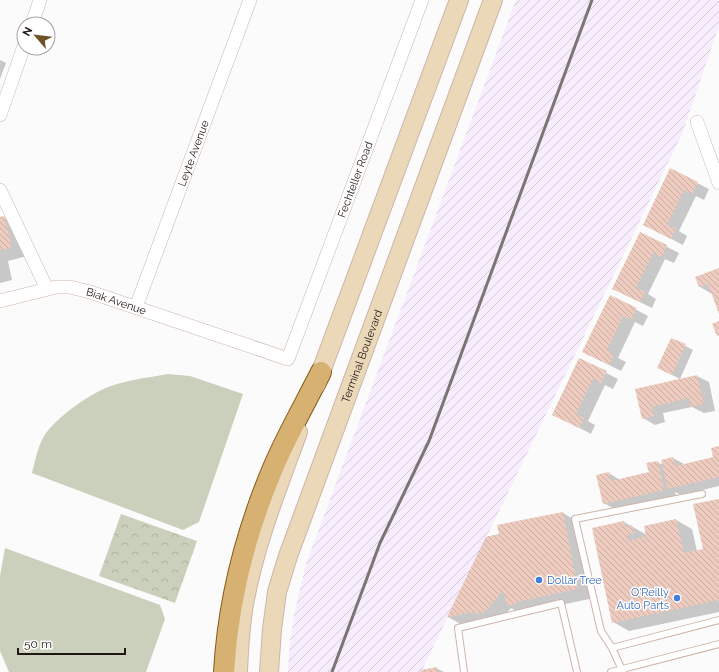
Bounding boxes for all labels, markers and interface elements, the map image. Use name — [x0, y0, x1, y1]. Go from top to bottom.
north arrow — [16, 16, 56, 56]
text: N — [20, 25, 35, 38]
street label: Leyte Avenue — [175, 118, 212, 188]
street label: Fechteller Road — [335, 140, 376, 220]
street label: Biak Avenue — [85, 285, 148, 318]
street label: Terminal Boulevard — [339, 308, 385, 405]
place label: Dollar Tree — [547, 574, 602, 587]
marker: Dollar Tree — [534, 575, 544, 585]
place label: O'Reilly Auto Parts — [617, 586, 669, 612]
marker: O'Reilly Auto Parts — [672, 593, 682, 603]
scale bar — [18, 630, 125, 656]
text: 50 m — [24, 637, 52, 651]

